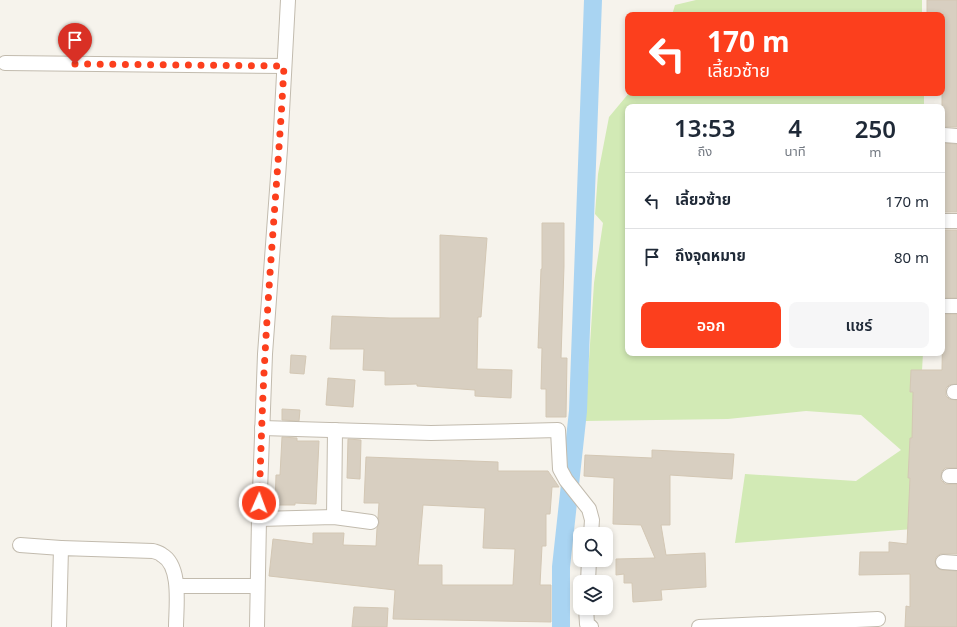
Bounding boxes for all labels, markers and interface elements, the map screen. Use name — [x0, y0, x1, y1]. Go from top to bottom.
text: 170 m — [707, 22, 790, 60]
pin — [58, 23, 92, 64]
icon: left — [641, 28, 693, 80]
icon: arrive — [64, 29, 86, 51]
text: เลี้ยวซ้าย — [707, 58, 770, 82]
text: 13:53 — [674, 111, 736, 144]
text: 4 — [788, 111, 802, 144]
text: 250 — [855, 112, 896, 145]
text: ถึง — [697, 142, 712, 160]
text: นาที — [785, 142, 806, 160]
text: m — [869, 143, 881, 161]
text: เลี้ยวซ้าย — [675, 189, 731, 209]
icon: left — [641, 190, 663, 212]
text: 170 m — [885, 191, 929, 211]
text: ถึงจุดหมาย — [675, 245, 746, 265]
icon: arrive — [641, 246, 663, 268]
text: 80 m — [894, 247, 929, 267]
button: ออก — [641, 302, 781, 348]
button: แชร์ — [789, 302, 929, 348]
position arrow — [238, 482, 280, 524]
map controls — [573, 527, 613, 615]
button: search — [573, 527, 613, 567]
button: layers — [573, 575, 613, 615]

